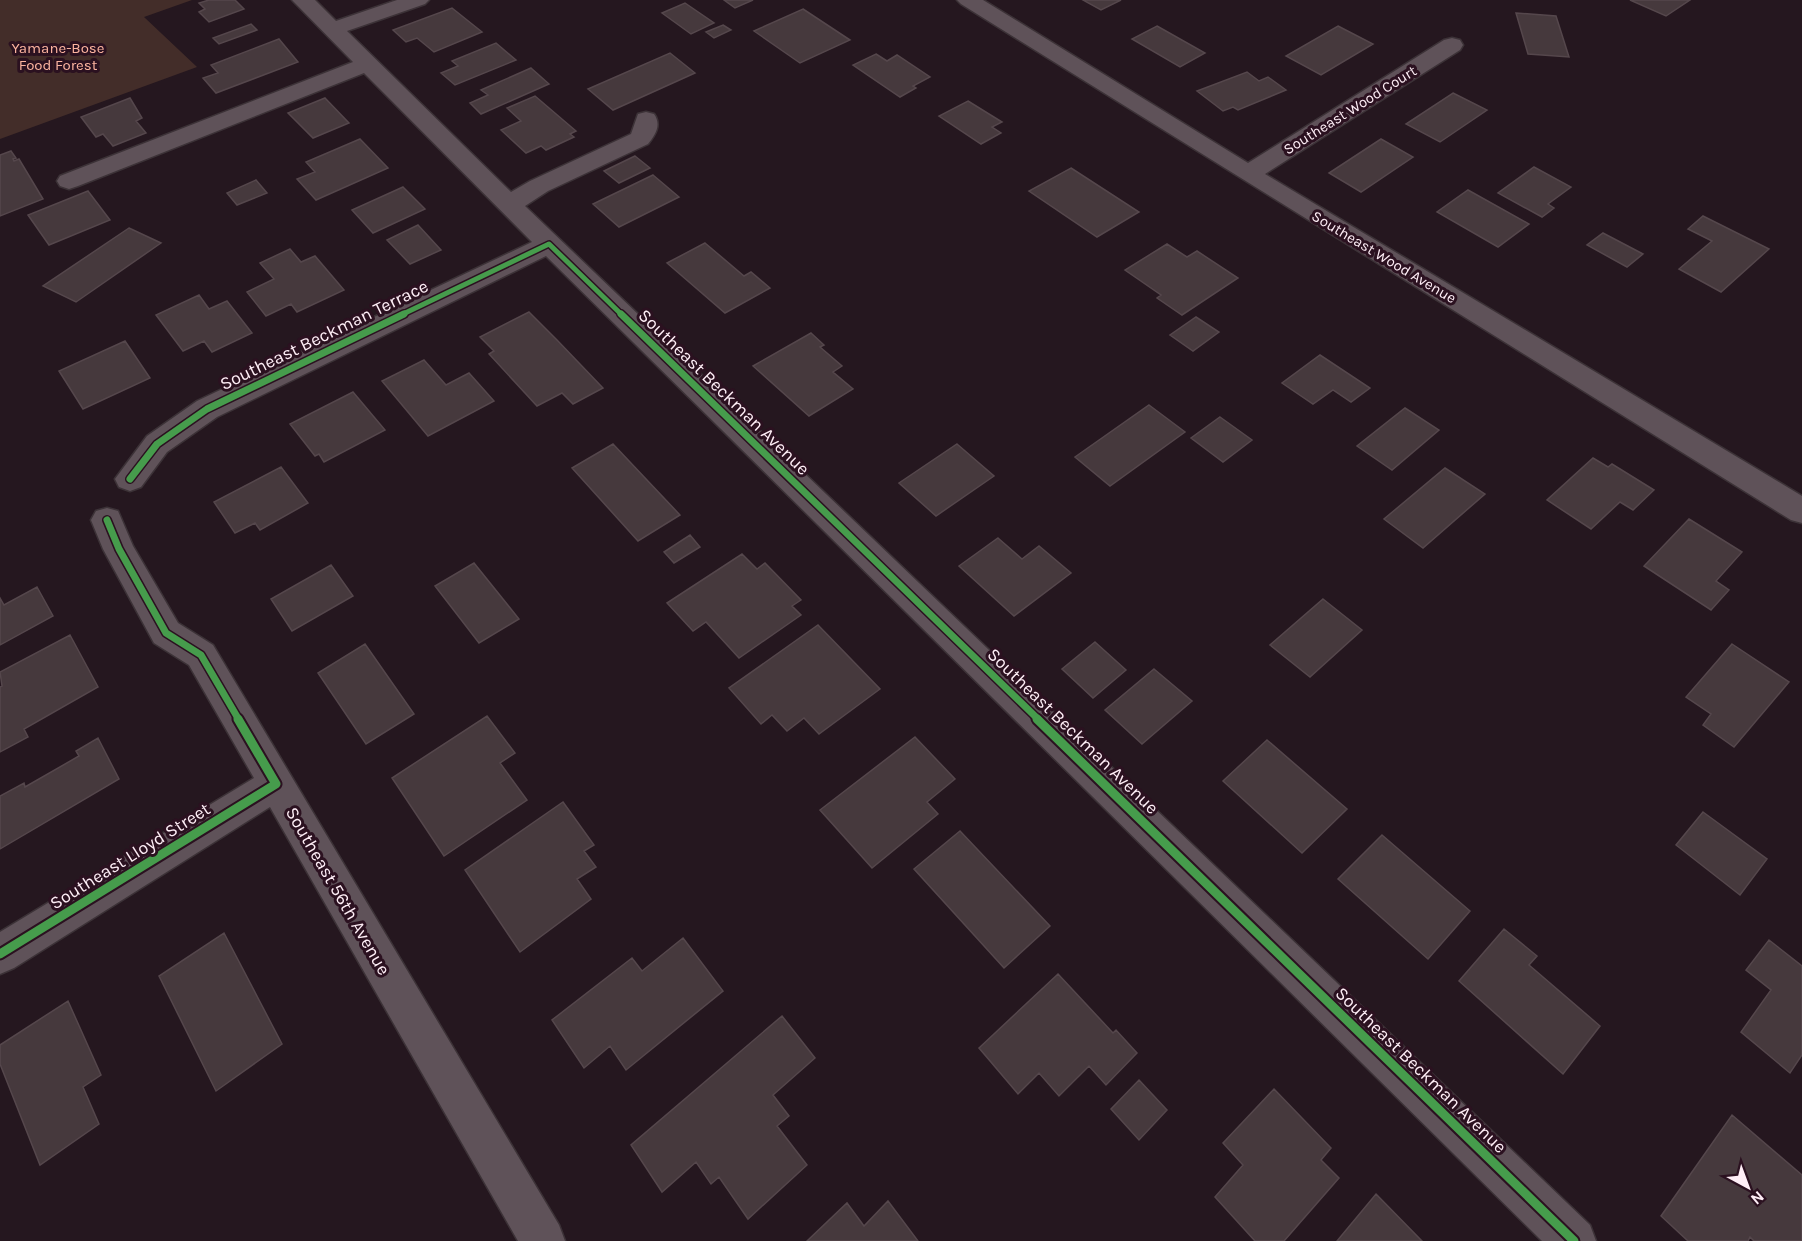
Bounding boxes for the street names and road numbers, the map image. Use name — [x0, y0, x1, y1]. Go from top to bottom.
street label: Southeast Wood Court — [1280, 62, 1420, 158]
street label: Southeast Wood Avenue — [1309, 207, 1459, 307]
street label: Southeast Beckman Terrace — [216, 275, 432, 395]
street label: Southeast Beckman Avenue — [634, 304, 814, 480]
street label: Southeast Beckman Avenue — [983, 643, 1163, 819]
street label: Southeast Lloyd Street — [46, 798, 214, 914]
street label: Southeast 56th Avenue — [281, 803, 395, 979]
street label: Southeast Beckman Avenue — [1331, 982, 1511, 1158]

